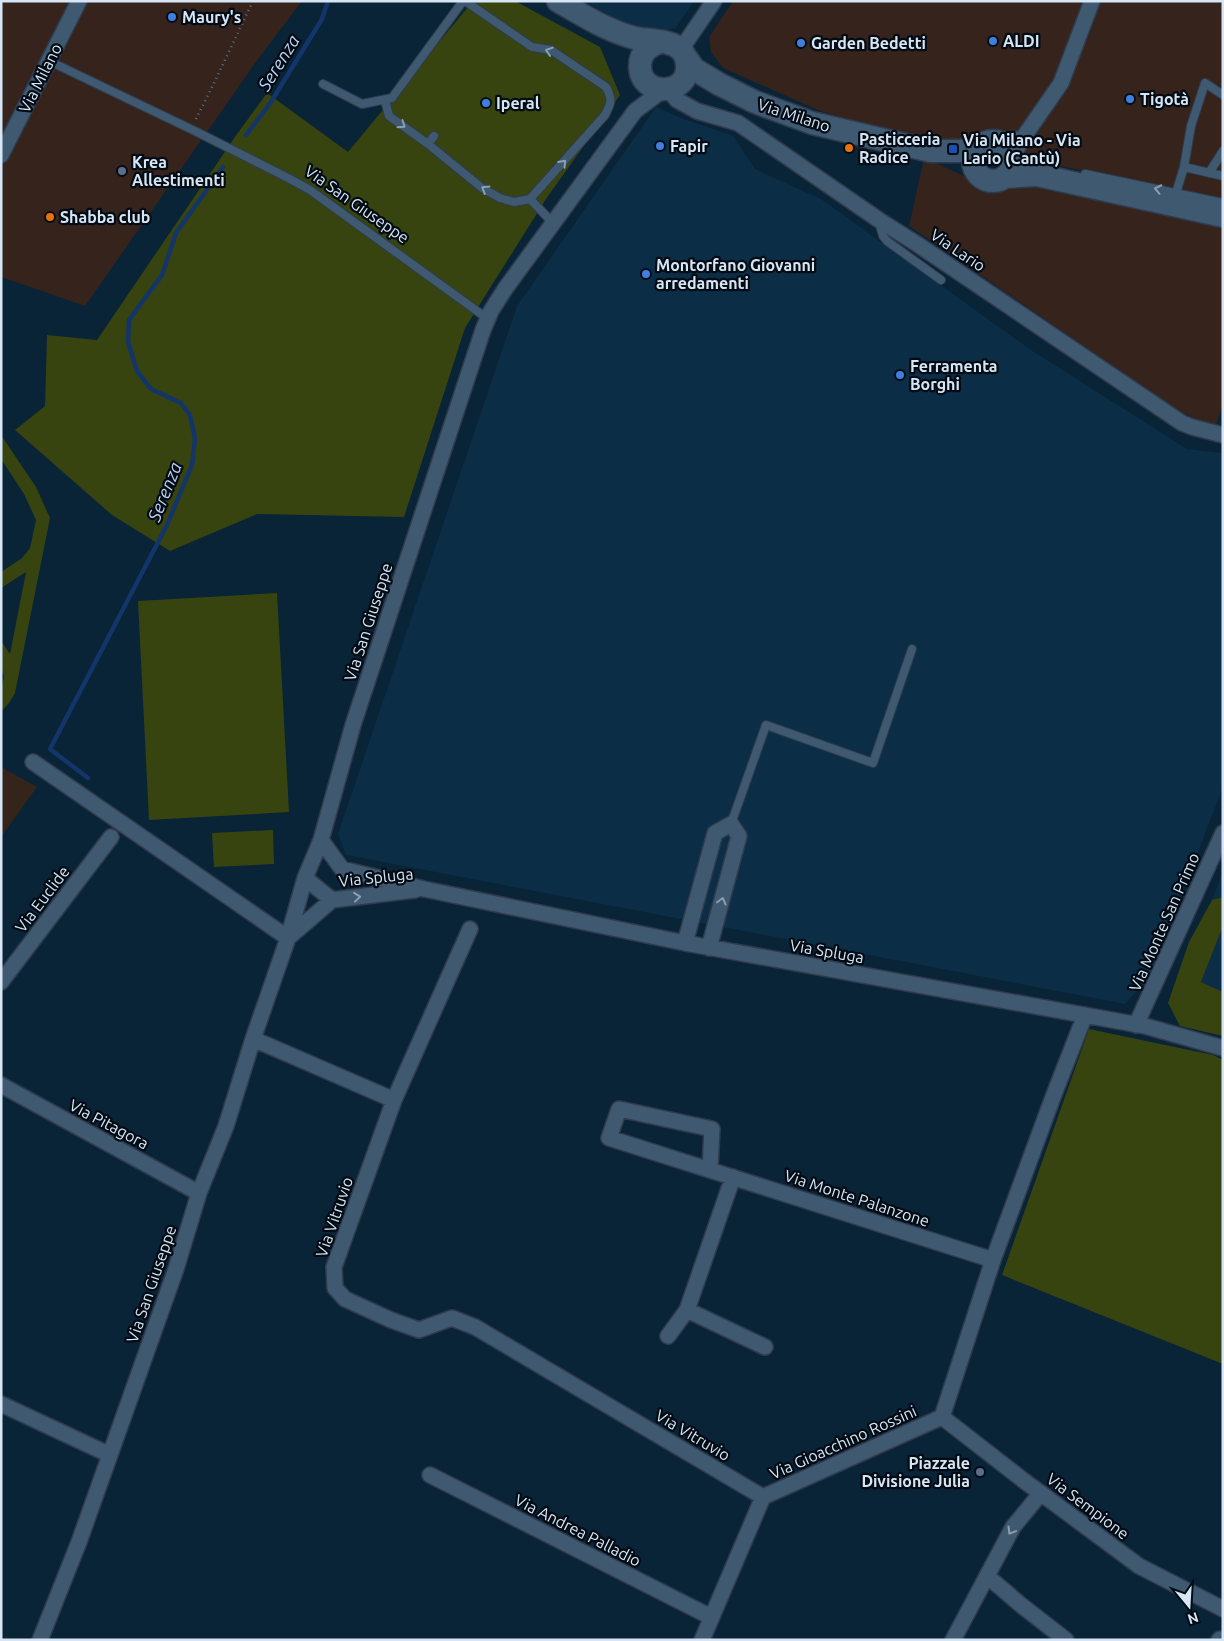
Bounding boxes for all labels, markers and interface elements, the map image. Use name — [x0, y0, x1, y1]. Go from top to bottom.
place label: Maury's — [182, 8, 241, 26]
marker: Maury's — [166, 11, 178, 23]
water label: Serenza — [253, 31, 303, 95]
place label: ALDI — [1003, 32, 1040, 50]
place label: Garden Bedetti — [811, 34, 926, 52]
marker: ALDI — [987, 35, 999, 47]
marker: Garden Bedetti — [795, 37, 807, 49]
street label: Via Milano — [15, 40, 65, 116]
one-way arrow — [545, 47, 554, 57]
place label: Tigotà — [1140, 90, 1189, 108]
marker: Tigotà — [1124, 93, 1136, 105]
place label: Iperal — [496, 94, 540, 112]
street label: Via Milano — [755, 95, 833, 135]
marker: Iperal — [480, 97, 492, 109]
one-way arrow — [396, 120, 405, 128]
place label: Pasticceria Radice — [859, 130, 940, 166]
place label: Via Milano - Via Lario (Cantù) — [963, 131, 1081, 168]
place label: Fapir — [670, 137, 708, 155]
marker: Fapir — [654, 140, 666, 152]
marker: Pasticceria Radice — [843, 142, 855, 154]
marker: Via Milano - Via Lario (Cantù) — [947, 143, 959, 155]
place label: Krea Allestimenti — [132, 153, 225, 189]
one-way arrow — [557, 159, 566, 168]
street label: Via San Giuseppe — [302, 161, 412, 247]
marker: Krea Allestimenti — [116, 165, 128, 177]
one-way arrow — [1153, 184, 1162, 195]
one-way arrow — [481, 186, 490, 195]
place label: Shabba club — [60, 208, 150, 226]
marker: Shabba club — [44, 211, 56, 223]
street label: Via Lario — [927, 225, 989, 275]
place label: Montorfano Giovanni arredamenti — [656, 256, 815, 292]
marker: Montorfano Giovanni arredamenti — [640, 268, 652, 280]
place label: Ferramenta Borghi — [910, 357, 998, 393]
marker: Ferramenta Borghi — [894, 369, 906, 381]
water label: Serenza — [143, 459, 185, 525]
street label: Via San Giuseppe — [340, 561, 396, 683]
street label: Via Monte San Primo — [1125, 850, 1203, 994]
street label: Via Euclide — [11, 862, 73, 936]
street label: Via Spluga — [338, 864, 414, 890]
one-way arrow — [354, 892, 362, 903]
one-way arrow — [716, 897, 726, 905]
street label: Via Spluga — [789, 936, 865, 966]
street label: Via Pitagora — [66, 1096, 152, 1152]
street label: Via Monte Palanzone — [782, 1166, 932, 1230]
street label: Via Vitruvio — [312, 1175, 356, 1259]
street label: Via San Giuseppe — [122, 1223, 180, 1345]
street label: Via Gioacchino Rossini — [767, 1402, 919, 1482]
street label: Via Vitruvio — [653, 1406, 733, 1464]
place label: Piazzale Divisione Julia — [861, 1454, 970, 1490]
marker: Piazzale Divisione Julia — [974, 1466, 986, 1478]
street label: Via Sempione — [1043, 1469, 1133, 1543]
street label: Via Andrea Palladio — [512, 1490, 644, 1570]
one-way arrow — [1008, 1526, 1018, 1535]
north arrow — [1164, 1581, 1214, 1631]
text: N — [1186, 1609, 1200, 1628]

